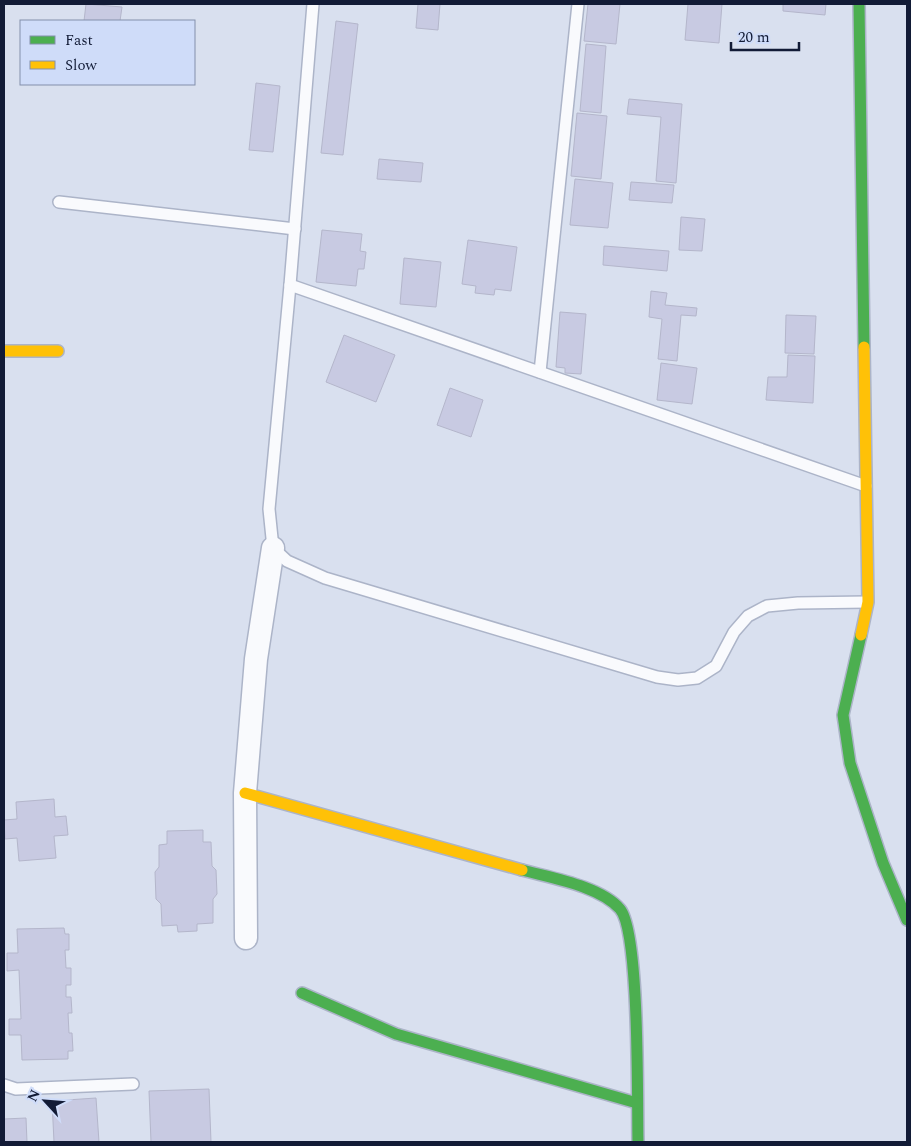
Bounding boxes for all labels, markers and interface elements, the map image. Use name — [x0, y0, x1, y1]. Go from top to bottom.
legend — [20, 20, 195, 85]
scale bar — [731, 20, 798, 52]
text: 20 m — [738, 26, 770, 49]
text: Fast — [65, 29, 93, 52]
text: Slow — [65, 54, 97, 77]
north arrow — [20, 1076, 70, 1126]
text: N — [22, 1086, 46, 1105]

